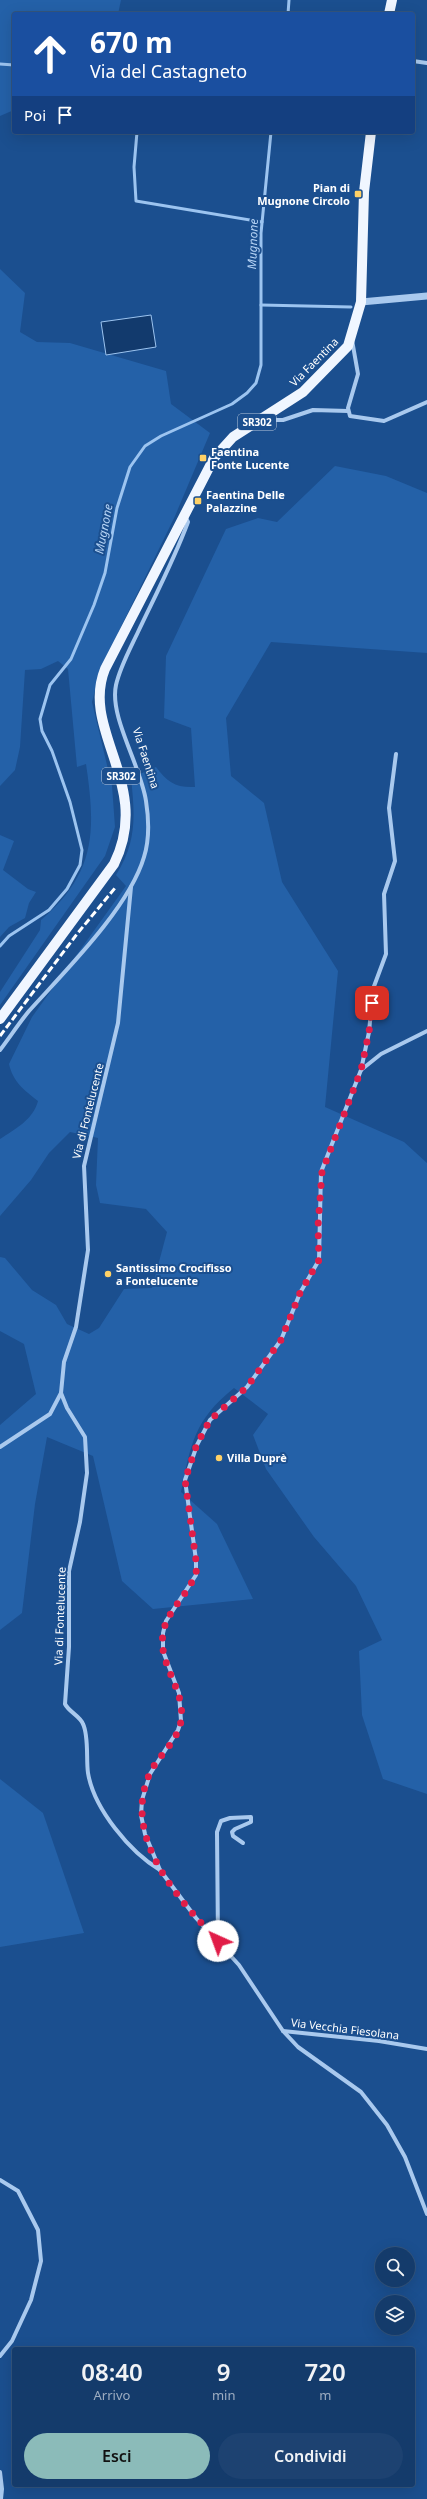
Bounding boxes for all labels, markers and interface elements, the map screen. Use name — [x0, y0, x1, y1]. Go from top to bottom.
text: 670 m — [90, 23, 173, 61]
icon: ahead — [24, 28, 76, 80]
text: Via del Castagneto — [90, 59, 247, 83]
icon: arrive — [54, 104, 76, 126]
text: Poi — [24, 105, 46, 125]
place label: Pian di Mugnone Circolo — [257, 180, 350, 208]
marker: Pian di Mugnone Circolo — [353, 189, 363, 199]
water label: Mugnone — [243, 218, 262, 270]
street label: Via Faentina — [286, 334, 341, 389]
road number: SR302 — [238, 414, 276, 430]
place label: Faentina Fonte Lucente — [211, 444, 290, 472]
marker: Faentina Fonte Lucente — [198, 453, 208, 463]
place label: Faentina Delle Palazzine — [206, 487, 285, 515]
marker: Faentina Delle Palazzine — [193, 496, 203, 506]
water label: Mugnone — [90, 502, 117, 555]
street label: Via Faentina — [130, 726, 163, 790]
road number: SR302 — [102, 768, 140, 784]
pin — [355, 986, 389, 1020]
icon: arrive — [361, 992, 383, 1014]
street label: Via di Fontelucente — [68, 1061, 107, 1160]
place label: Santissimo Crocifisso a Fontelucente — [116, 1260, 232, 1288]
marker: Santissimo Crocifisso a Fontelucente — [103, 1269, 113, 1279]
place label: Villa Duprè — [227, 1450, 287, 1465]
marker: Villa Duprè — [214, 1453, 224, 1463]
street label: Via di Fontelucente — [50, 1567, 69, 1665]
position arrow — [197, 1920, 239, 1962]
street label: Via Vecchia Fiesolana — [290, 2014, 400, 2043]
map controls — [375, 2247, 415, 2335]
button: search — [375, 2247, 415, 2287]
button: layers — [375, 2295, 415, 2335]
text: 08:40 — [81, 2355, 143, 2388]
text: 9 — [217, 2355, 231, 2388]
text: 720 — [305, 2355, 346, 2388]
text: Arrivo — [94, 2386, 130, 2404]
text: min — [212, 2386, 235, 2404]
text: m — [319, 2386, 331, 2404]
button: Esci — [24, 2433, 210, 2479]
button: Condividi — [218, 2433, 403, 2479]

